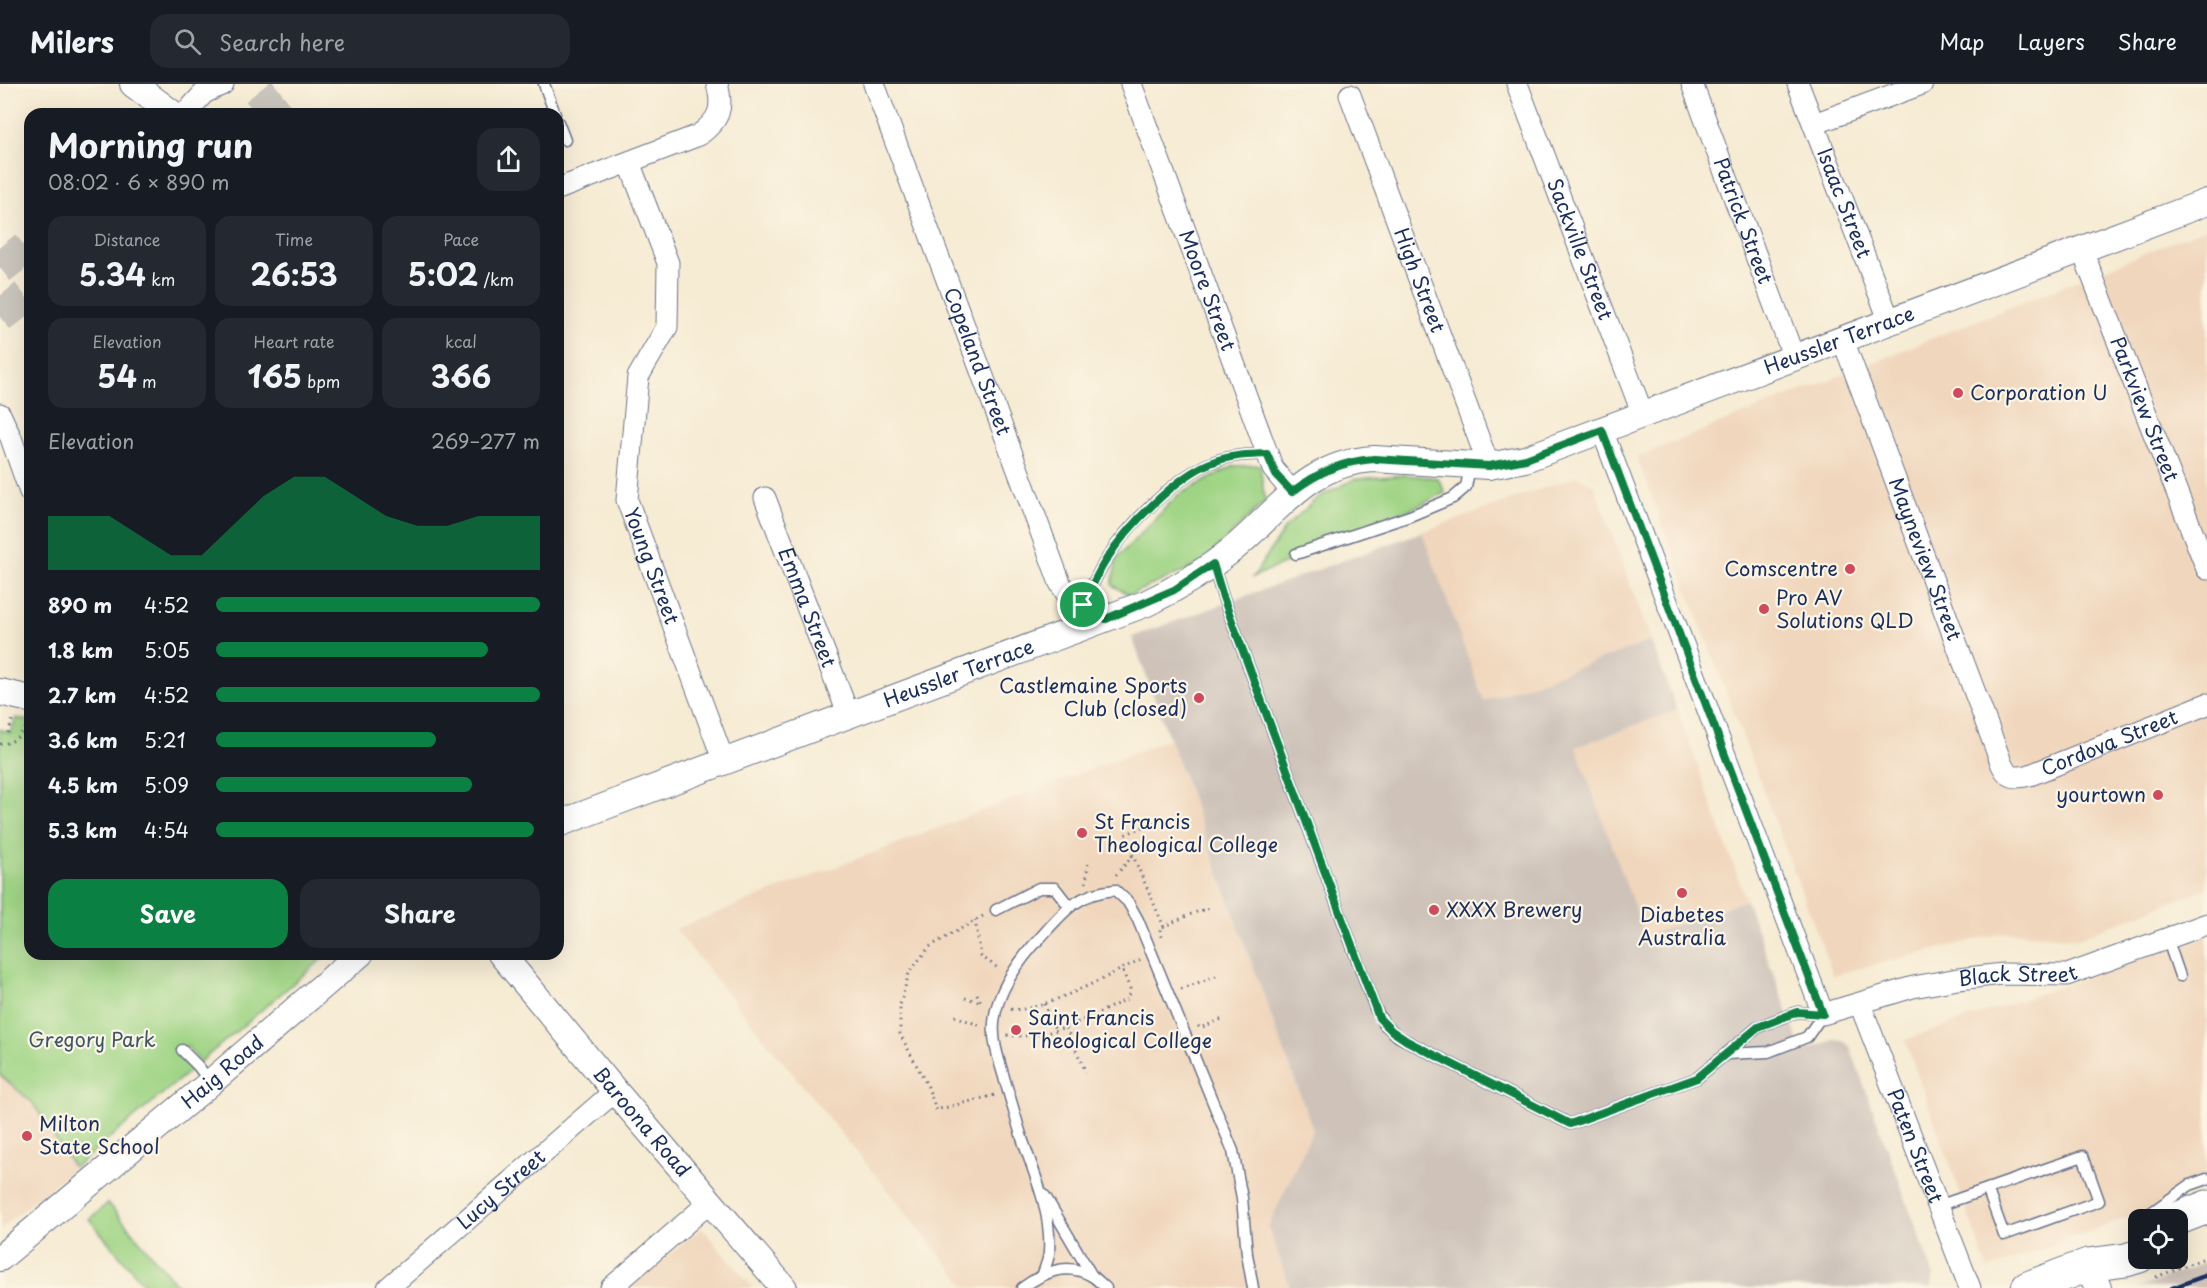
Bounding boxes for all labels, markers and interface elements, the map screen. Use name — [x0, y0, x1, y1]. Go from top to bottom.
search box — [150, 14, 570, 68]
text: Milers — [30, 20, 114, 63]
icon: search — [171, 25, 204, 58]
text: Search here — [219, 25, 345, 58]
text: Map — [1940, 25, 1984, 57]
text: Layers — [2017, 25, 2085, 57]
text: Share — [2118, 25, 2177, 57]
text: Morning run — [48, 119, 253, 169]
button: share — [477, 128, 540, 191]
street label: Isaac Street — [1810, 144, 1880, 263]
street label: Patrick Street — [1707, 153, 1781, 288]
text: 08:02 · 6 × 890 m — [48, 167, 229, 197]
street label: Sackville Street — [1540, 174, 1621, 324]
street label: High Street — [1387, 224, 1454, 337]
street label: Moore Street — [1172, 225, 1244, 355]
text: Distance — [93, 227, 161, 251]
text: Time — [275, 227, 313, 251]
text: Pace — [443, 227, 479, 251]
text: 5.34 — [79, 251, 146, 296]
text: 26:53 — [250, 251, 338, 296]
text: 5:02 — [408, 251, 478, 296]
text: km — [146, 267, 175, 291]
text: /km — [478, 267, 514, 291]
street label: Copeland Street — [937, 283, 1020, 439]
street label: Heussler Terrace — [1759, 298, 1918, 382]
text: Elevation — [92, 329, 162, 353]
text: Heart rate — [254, 329, 334, 353]
text: kcal — [445, 329, 477, 353]
street label: Parkview Street — [2103, 332, 2187, 486]
text: 54 — [97, 353, 137, 398]
text: 165 — [248, 353, 302, 398]
text: 366 — [431, 353, 491, 398]
text: m — [137, 369, 157, 393]
text: bpm — [302, 369, 340, 393]
place label: Corporation U — [1970, 377, 2108, 407]
marker: Corporation U — [1951, 386, 1965, 400]
text: Elevation — [48, 426, 134, 456]
text: 269–277 m — [431, 426, 540, 456]
street label: Mayneview Street — [1882, 473, 1970, 645]
street label: Young Street — [617, 503, 688, 628]
street label: Emma Street — [771, 542, 845, 671]
place label: Comscentre — [1724, 553, 1838, 583]
marker: Comscentre — [1843, 562, 1857, 576]
pin — [1057, 579, 1108, 630]
place label: Pro AV Solutions QLD — [1776, 582, 1914, 635]
icon: arrive — [1066, 588, 1099, 621]
text: 890 m — [48, 590, 112, 620]
text: 4:52 — [144, 590, 189, 620]
marker: Pro AV Solutions QLD — [1757, 602, 1771, 616]
street label: Heussler Terrace — [879, 631, 1038, 715]
text: 1.8 km — [48, 635, 113, 665]
text: 5:05 — [144, 635, 190, 665]
place label: Castlemaine Sports Club (closed) — [999, 670, 1187, 723]
text: 2.7 km — [48, 680, 116, 710]
text: 4:52 — [144, 680, 189, 710]
marker: Castlemaine Sports Club (closed) — [1192, 691, 1206, 705]
street label: Cordova Street — [2036, 701, 2182, 783]
text: 3.6 km — [48, 725, 118, 755]
text: 5:21 — [144, 725, 186, 755]
text: 4.5 km — [48, 770, 118, 800]
text: 5:09 — [144, 770, 189, 800]
place label: yourtown — [2056, 779, 2146, 809]
marker: yourtown — [2151, 788, 2165, 802]
place label: St Francis Theological College — [1094, 806, 1278, 859]
text: 5.3 km — [48, 815, 117, 845]
text: 4:54 — [144, 815, 189, 845]
marker: St Francis Theological College — [1075, 826, 1089, 840]
button: Save — [48, 879, 288, 948]
button: Share — [300, 879, 540, 948]
marker: Diabetes Australia — [1675, 886, 1689, 900]
place label: XXXX Brewery — [1446, 894, 1582, 924]
place label: Diabetes Australia — [1638, 899, 1727, 952]
marker: XXXX Brewery — [1427, 903, 1441, 917]
street label: Black Street — [1957, 956, 2081, 993]
place label: Saint Francis Theological College — [1028, 1002, 1212, 1055]
marker: Saint Francis Theological College — [1009, 1023, 1023, 1037]
park label: Gregory Park — [28, 1024, 156, 1054]
street label: Haig Road — [174, 1027, 270, 1115]
street label: Baroona Road — [586, 1059, 698, 1183]
street label: Paten Street — [1880, 1084, 1952, 1207]
place label: Milton State School — [39, 1108, 160, 1161]
marker: Milton State School — [20, 1129, 34, 1143]
street label: Lucy Street — [450, 1142, 552, 1236]
map controls — [2128, 1209, 2188, 1269]
button: locate — [2128, 1209, 2188, 1269]

